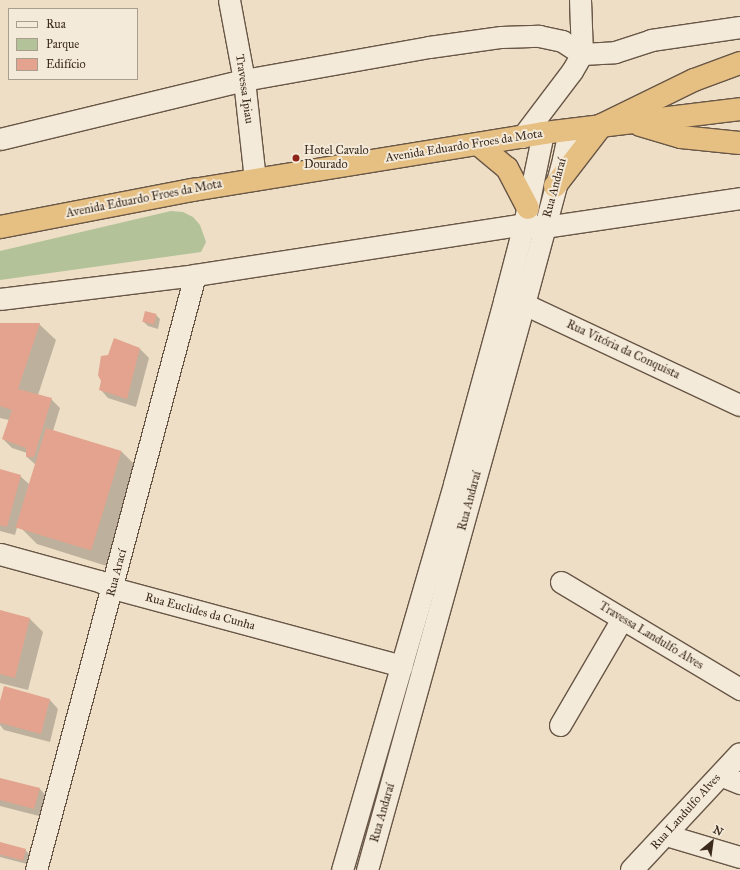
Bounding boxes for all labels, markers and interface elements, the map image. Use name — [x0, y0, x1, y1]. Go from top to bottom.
legend — [8, 8, 138, 80]
text: Rua — [46, 17, 66, 31]
text: Parque — [46, 37, 79, 51]
street label: Travessa Ipiau — [232, 53, 256, 125]
text: Edifício — [46, 57, 86, 71]
street label: Avenida Eduardo Froes da Mota — [385, 127, 543, 165]
place label: Hotel Cavalo Dourado — [304, 144, 369, 172]
marker: Hotel Cavalo Dourado — [291, 153, 301, 163]
street label: Rua Andaraí — [540, 157, 570, 219]
street label: Avenida Eduardo Froes da Mota — [65, 177, 223, 221]
street label: Rua Vitória da Conquista — [564, 317, 682, 383]
street label: Rua Andaraí — [455, 470, 485, 532]
street label: Rua Arací — [104, 548, 130, 598]
street label: Rua Euclides da Cunha — [143, 590, 257, 634]
street label: Travessa Landulfo Alves — [596, 599, 706, 673]
street label: Rua Landulfo Alves — [648, 771, 724, 853]
street label: Rua Andaraí — [368, 782, 398, 844]
north arrow — [692, 822, 732, 862]
text: N — [711, 823, 725, 839]

